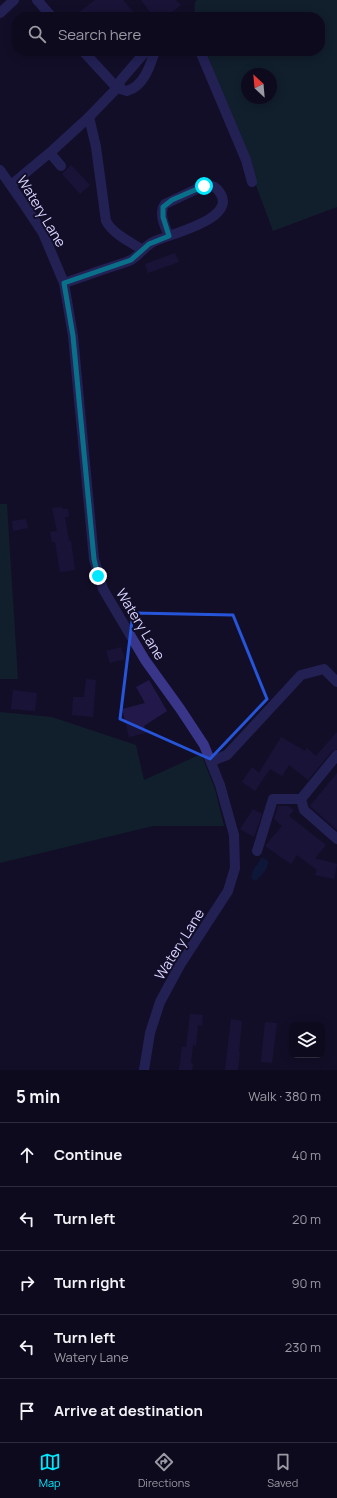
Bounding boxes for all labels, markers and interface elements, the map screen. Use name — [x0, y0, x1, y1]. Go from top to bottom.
search box — [12, 12, 325, 56]
icon: search — [26, 23, 48, 45]
text: Search here — [58, 24, 141, 45]
north arrow — [241, 68, 277, 104]
street label: Watery Lane — [13, 172, 71, 250]
route start — [195, 177, 213, 195]
route end — [89, 567, 107, 585]
street label: Watery Lane — [112, 585, 170, 663]
street label: Watery Lane — [150, 905, 208, 983]
map controls — [289, 1022, 325, 1058]
button: layers — [289, 1022, 325, 1058]
text: 5 min — [16, 1085, 60, 1108]
text: Walk · 380 m — [248, 1087, 321, 1105]
icon: ahead — [16, 1144, 38, 1166]
text: Continue — [54, 1144, 122, 1165]
text: 40 m — [292, 1146, 321, 1164]
icon: left — [16, 1208, 38, 1230]
text: Turn left — [54, 1208, 116, 1229]
text: 20 m — [292, 1210, 321, 1228]
icon: right — [16, 1272, 38, 1294]
text: Turn right — [54, 1272, 125, 1293]
text: 90 m — [291, 1274, 321, 1292]
text: Turn left — [54, 1327, 116, 1348]
icon: left — [16, 1336, 38, 1358]
text: 230 m — [285, 1338, 321, 1356]
text: Watery Lane — [54, 1348, 129, 1366]
icon: arrive — [16, 1400, 38, 1422]
text: Arrive at destination — [54, 1400, 203, 1421]
tab: Map — [39, 1451, 61, 1490]
tab: Directions — [138, 1451, 190, 1490]
tab: Saved — [267, 1451, 298, 1490]

